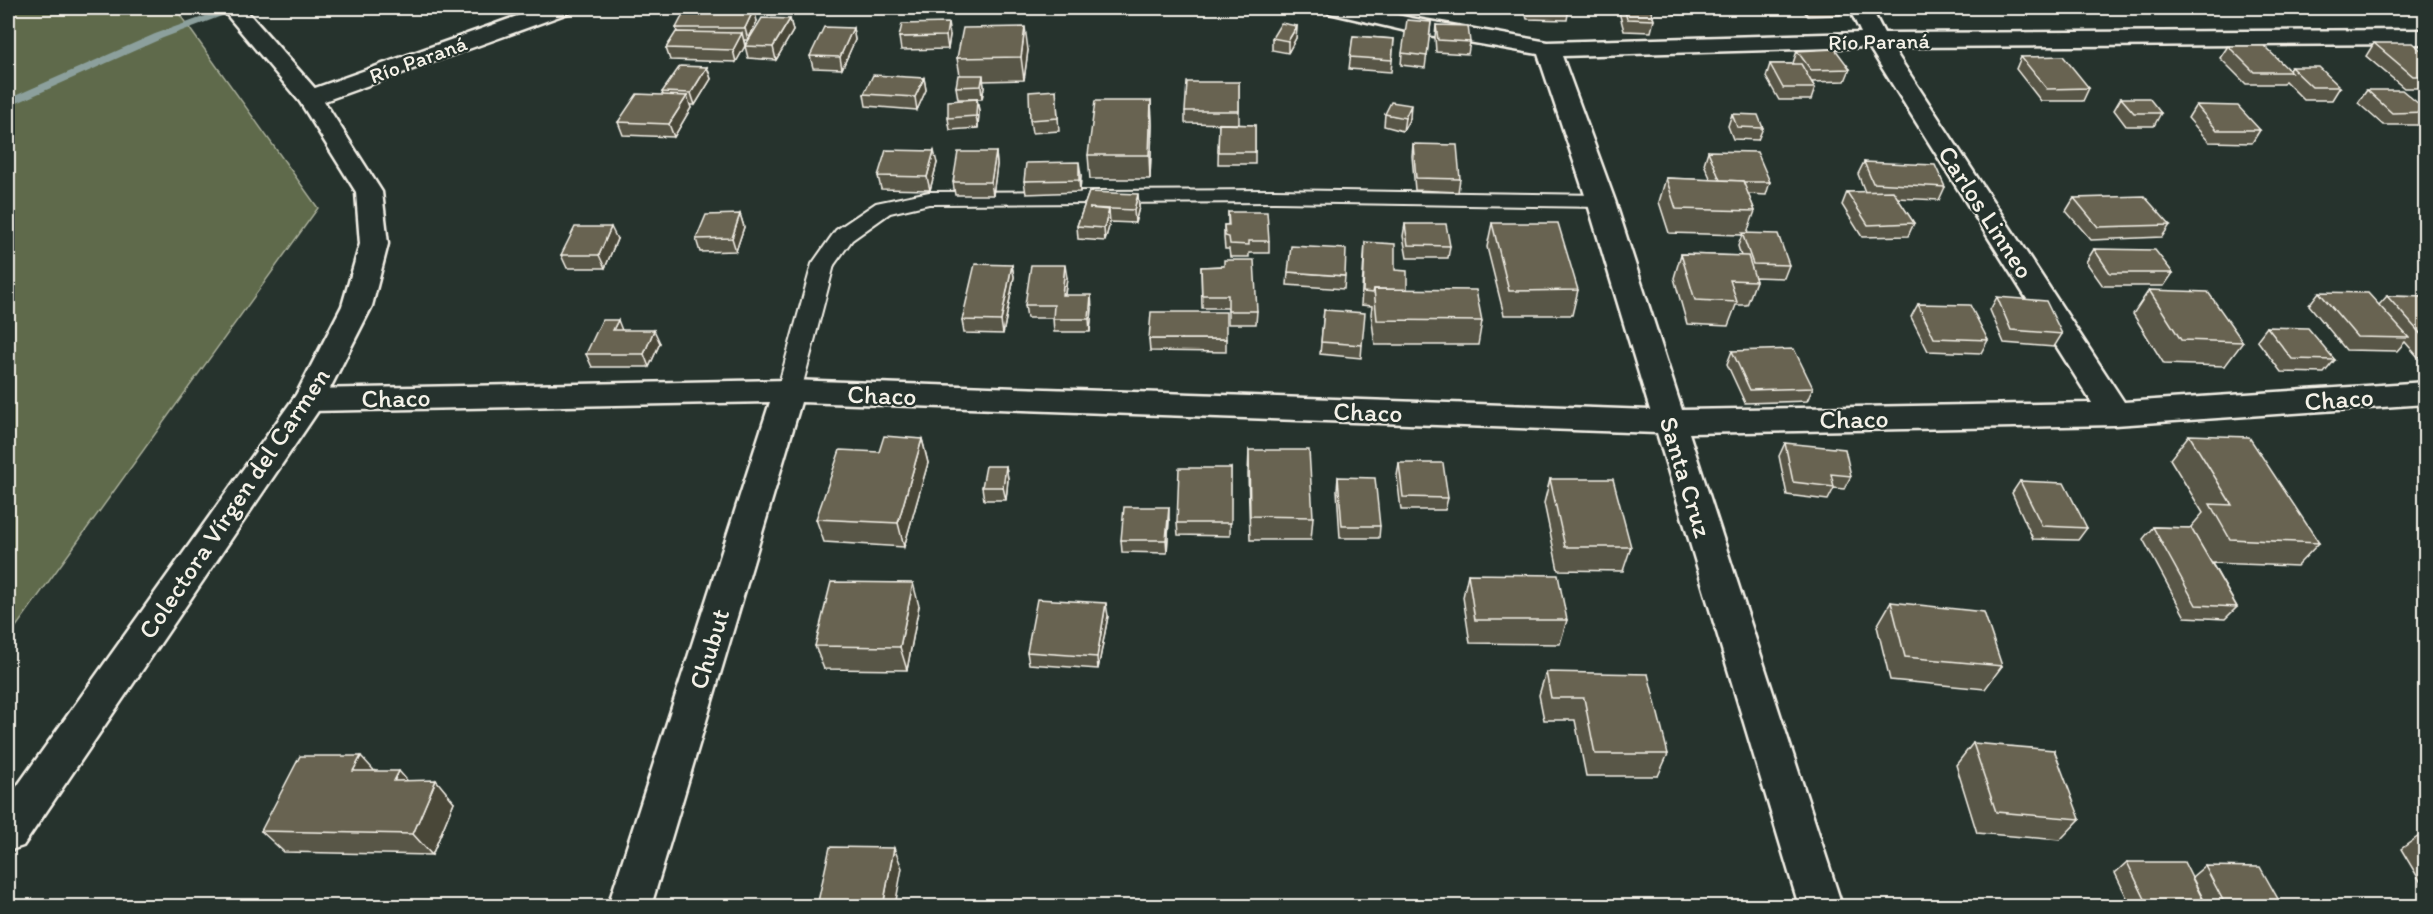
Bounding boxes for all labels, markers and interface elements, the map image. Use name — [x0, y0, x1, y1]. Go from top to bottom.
street label: Río Paraná — [1828, 27, 1931, 56]
street label: Río Paraná — [366, 29, 471, 90]
street label: Carlos Linneo — [1931, 139, 2041, 285]
street label: Colectora Vírgen del Carmen — [131, 361, 337, 645]
street label: Chaco — [847, 378, 917, 412]
street label: Chaco — [361, 381, 431, 415]
street label: Chaco — [2303, 381, 2375, 417]
street label: Chaco — [1333, 395, 1403, 429]
street label: Chaco — [1819, 402, 1889, 436]
street label: Santa Cruz — [1652, 413, 1720, 541]
street label: Chubut — [682, 605, 736, 693]

